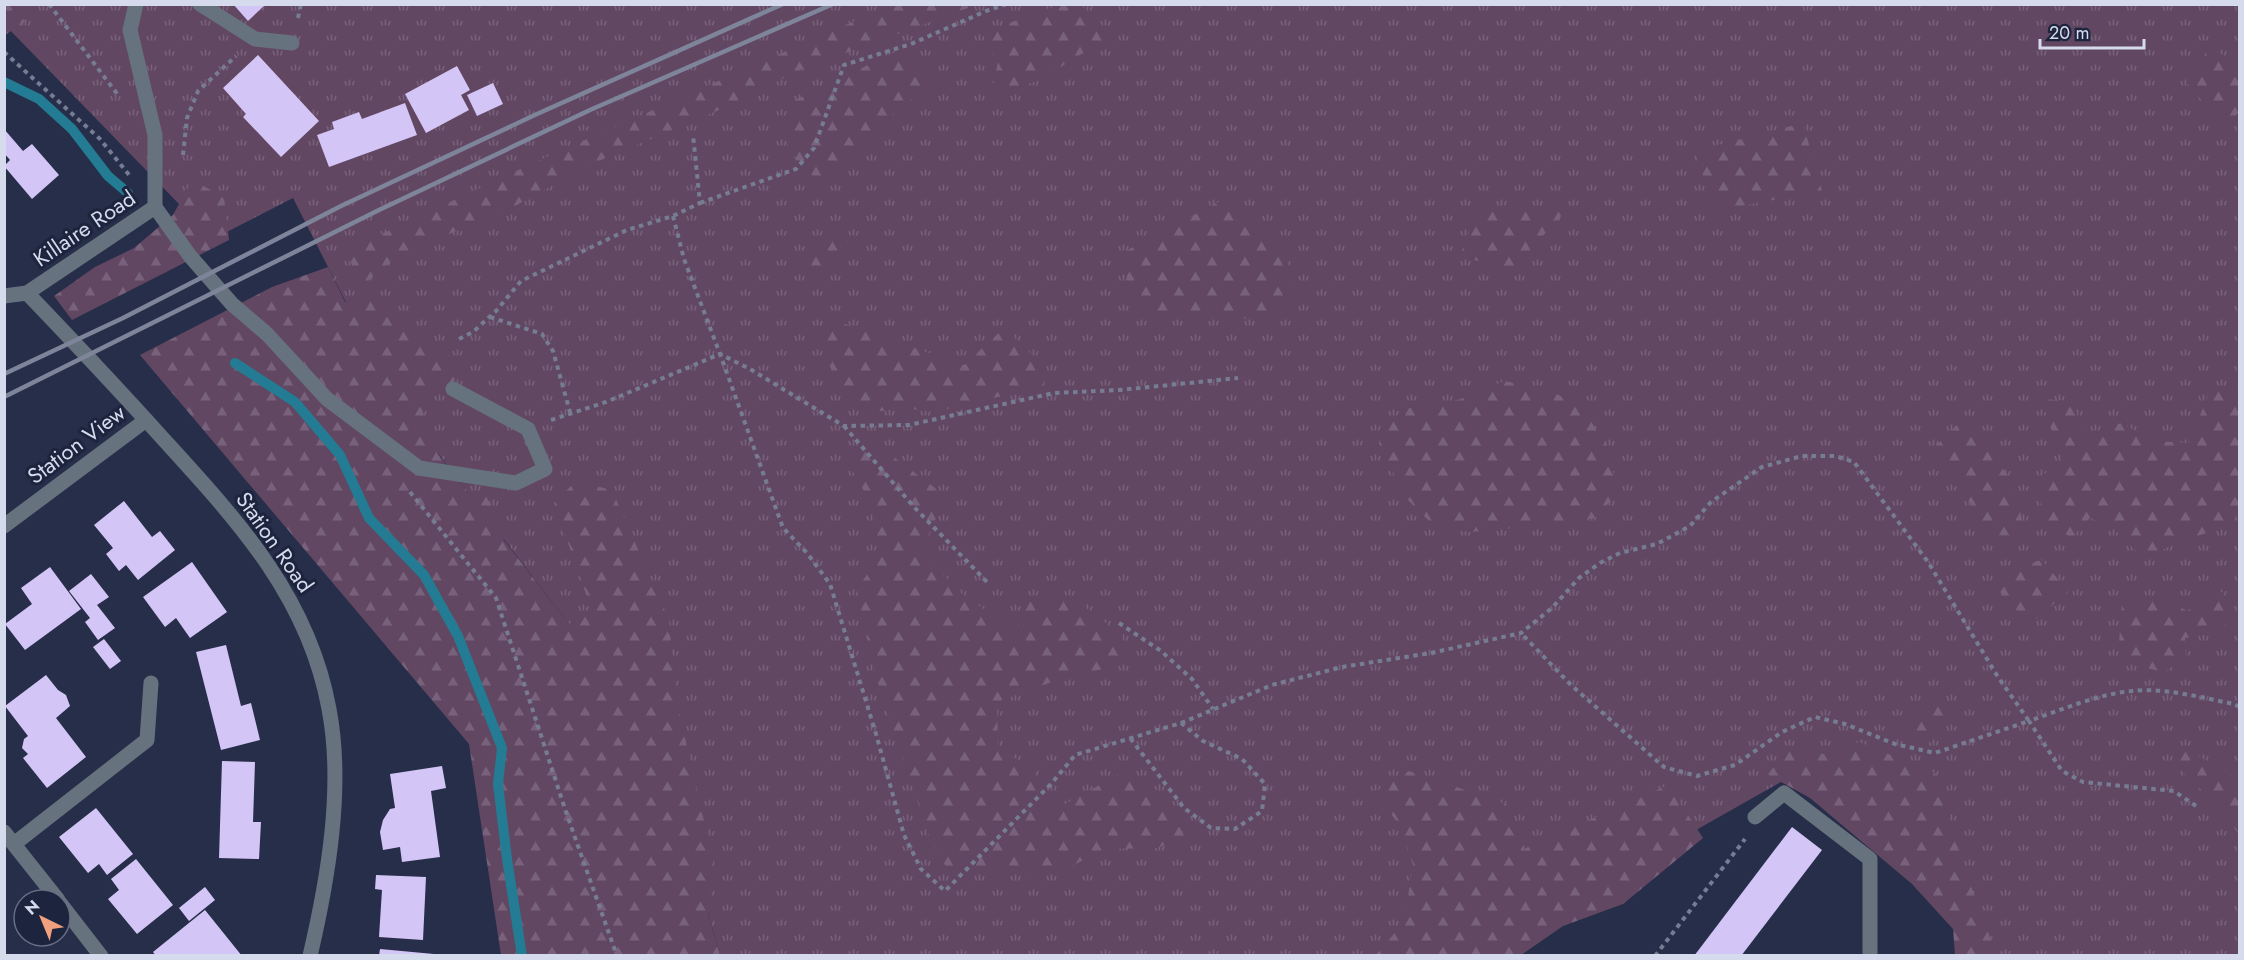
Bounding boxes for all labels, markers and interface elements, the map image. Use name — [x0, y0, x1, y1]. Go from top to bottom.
scale bar — [2040, 12, 2144, 50]
text: 20 m — [2049, 20, 2089, 46]
street label: Killaire Road — [26, 182, 142, 274]
street label: Station View — [20, 397, 132, 491]
street label: Station Road — [228, 485, 322, 599]
north arrow — [12, 888, 72, 948]
text: N — [20, 895, 45, 920]

